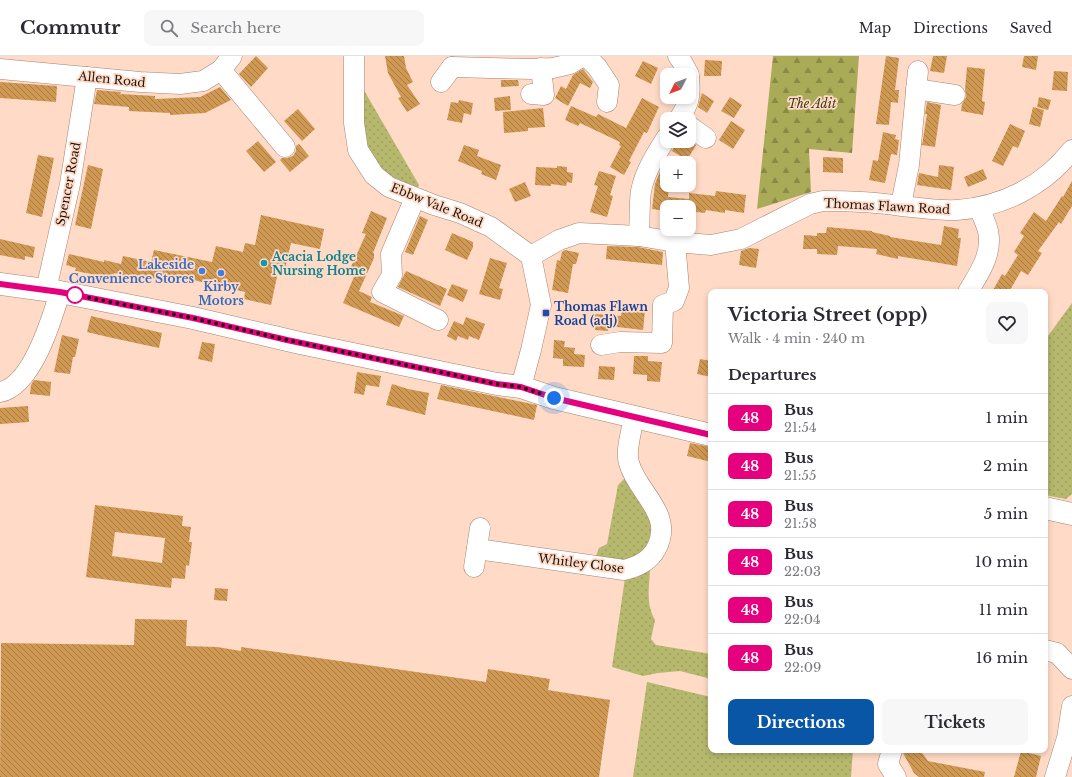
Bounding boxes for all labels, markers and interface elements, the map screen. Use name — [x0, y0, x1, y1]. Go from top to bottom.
search box — [144, 10, 424, 46]
text: Commutr — [20, 16, 120, 39]
icon: search — [158, 17, 180, 39]
text: Search here — [190, 18, 281, 37]
text: Map — [859, 19, 891, 37]
text: Directions — [913, 19, 988, 37]
text: Saved — [1010, 19, 1052, 37]
street label: Allen Road — [77, 68, 146, 90]
north arrow — [660, 68, 696, 104]
map controls — [660, 68, 696, 236]
park label: The Adit — [788, 96, 837, 111]
button: layers — [660, 112, 696, 148]
street label: Spencer Road — [53, 141, 83, 227]
button: + — [660, 156, 696, 192]
street label: Ebbw Vale Road — [389, 180, 485, 230]
street label: Thomas Flawn Road — [824, 195, 950, 217]
button: − — [660, 200, 696, 236]
place label: Acacia Lodge Nursing Home — [271, 249, 366, 278]
place label: Lakeside Convenience Stores — [69, 257, 194, 286]
marker: Acacia Lodge Nursing Home — [259, 258, 269, 268]
marker: Lakeside Convenience Stores — [197, 266, 207, 276]
marker: Kirby Motors — [216, 268, 226, 278]
place label: Kirby Motors — [198, 279, 244, 308]
unlabelled marker — [66, 286, 84, 304]
place label: Thomas Flawn Road (adj) — [554, 299, 648, 328]
button: heart — [986, 302, 1028, 344]
text: Victoria Street (opp) — [728, 303, 927, 326]
marker: Thomas Flawn Road (adj) — [541, 308, 551, 318]
text: Walk · 4 min · 240 m — [728, 330, 865, 347]
text: Departures — [728, 365, 817, 384]
your location — [544, 388, 564, 408]
text: Bus — [784, 400, 814, 419]
text: 1 min — [985, 408, 1028, 427]
text: 48 — [741, 409, 759, 427]
text: 21:54 — [784, 419, 817, 436]
text: Bus — [784, 448, 814, 467]
text: 2 min — [983, 456, 1028, 475]
text: 48 — [741, 457, 759, 475]
text: 21:55 — [784, 467, 816, 484]
text: Bus — [784, 496, 814, 515]
text: 5 min — [984, 504, 1028, 523]
text: 48 — [741, 505, 759, 523]
text: 21:58 — [784, 515, 817, 532]
text: Bus — [784, 544, 814, 563]
street label: Whitley Close — [536, 550, 625, 576]
text: 10 min — [975, 552, 1028, 571]
text: 48 — [741, 553, 759, 571]
text: 22:03 — [784, 563, 821, 580]
text: Bus — [784, 592, 814, 611]
text: 11 min — [979, 600, 1028, 619]
text: 48 — [741, 601, 759, 619]
text: 22:04 — [784, 611, 821, 628]
text: Bus — [784, 640, 814, 659]
text: 16 min — [976, 648, 1028, 667]
text: 48 — [741, 649, 759, 667]
text: 22:09 — [784, 659, 821, 676]
button: Directions — [728, 699, 874, 745]
button: Tickets — [882, 699, 1028, 745]

